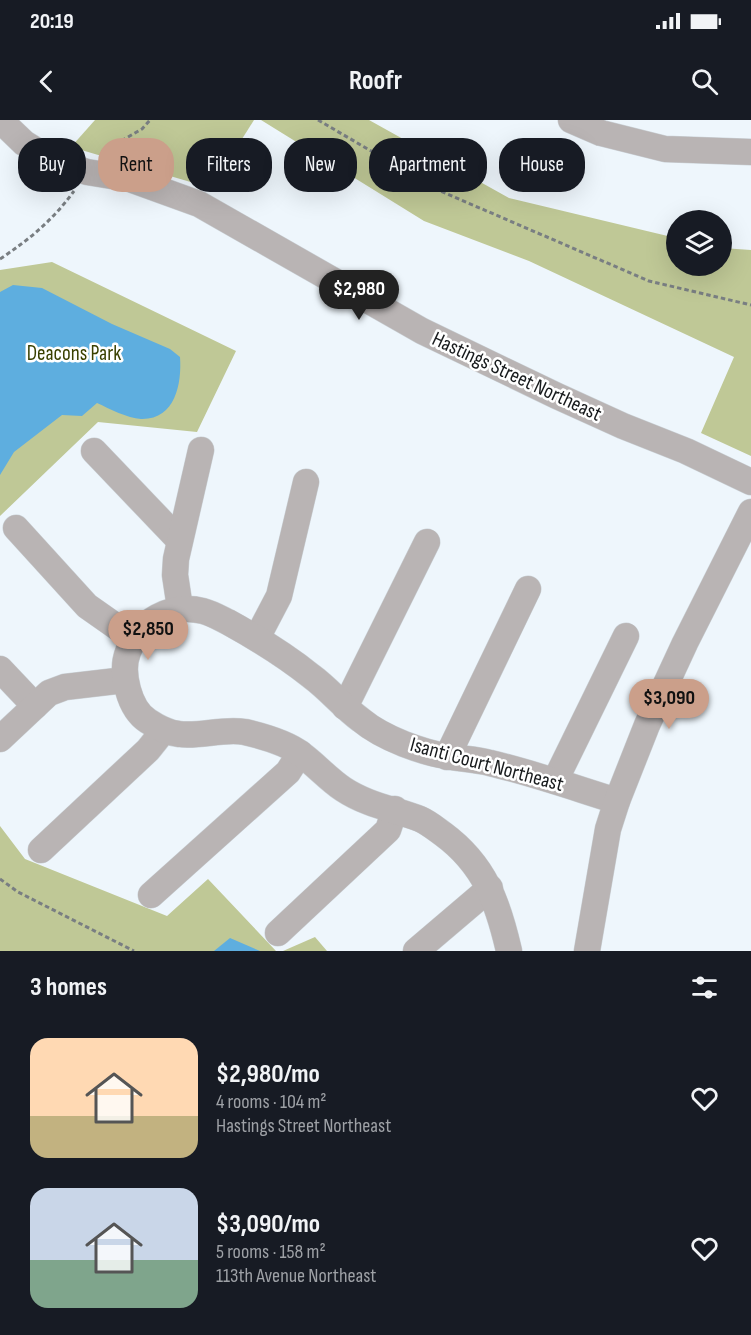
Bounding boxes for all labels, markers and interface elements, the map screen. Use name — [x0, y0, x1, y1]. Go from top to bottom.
text: 20:19 — [30, 8, 74, 35]
icon: back — [30, 65, 63, 98]
text: Roofr — [349, 65, 402, 97]
icon: search — [688, 65, 721, 98]
chip: Buy — [18, 138, 86, 192]
chip: Rent — [98, 138, 174, 192]
chip: Filters — [186, 138, 272, 192]
chip: New — [284, 138, 357, 192]
chip: Apartment — [369, 138, 487, 192]
chip: House — [499, 138, 585, 192]
map controls — [666, 210, 732, 276]
button: layers — [666, 210, 732, 276]
pin: $2,980 — [310, 270, 408, 321]
text: $2,980 — [333, 277, 385, 301]
street label: Hastings Street Northeast — [428, 326, 605, 427]
park label: Deacons Park — [27, 341, 121, 366]
pin: $2,850 — [99, 610, 197, 661]
text: $2,850 — [122, 617, 174, 641]
pin: $3,090 — [620, 679, 718, 730]
text: $3,090 — [643, 686, 695, 710]
street label: Isanti Court Northeast — [407, 732, 566, 797]
icon: filters — [688, 971, 721, 1004]
text: 3 homes — [30, 972, 107, 1003]
text: $2,980/mo — [216, 1059, 320, 1090]
icon: home — [78, 1062, 150, 1134]
icon: heart — [688, 1082, 721, 1115]
text: 4 rooms · 104 m² — [216, 1090, 326, 1114]
text: Hastings Street Northeast — [216, 1114, 391, 1138]
text: $3,090/mo — [216, 1209, 320, 1240]
icon: home — [78, 1212, 150, 1284]
icon: heart — [688, 1232, 721, 1265]
text: 5 rooms · 158 m² — [216, 1240, 326, 1264]
text: 113th Avenue Northeast — [216, 1264, 376, 1288]

